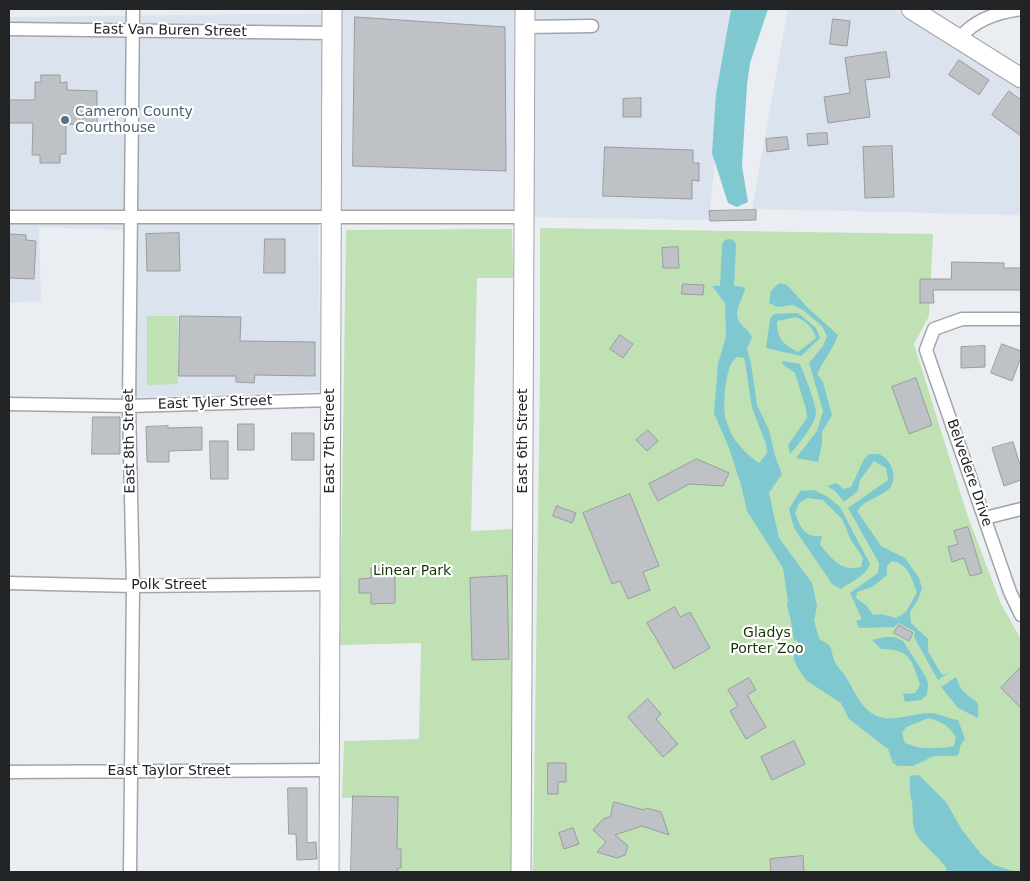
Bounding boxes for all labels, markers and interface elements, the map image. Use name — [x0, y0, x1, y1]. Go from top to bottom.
street label: East Van Buren Street — [93, 21, 247, 41]
place label: Cameron County Courthouse — [75, 104, 193, 136]
marker: Cameron County Courthouse — [59, 114, 71, 126]
street label: East 8th Street — [121, 388, 139, 494]
street label: East 7th Street — [322, 389, 338, 493]
street label: East 6th Street — [515, 389, 531, 493]
street label: East Tyler Street — [157, 393, 273, 413]
street label: Belvedere Drive — [943, 417, 995, 529]
park label: Linear Park — [373, 563, 451, 579]
street label: Polk Street — [131, 577, 207, 593]
park label: Gladys Porter Zoo — [730, 625, 804, 658]
street label: East Taylor Street — [108, 763, 230, 779]

